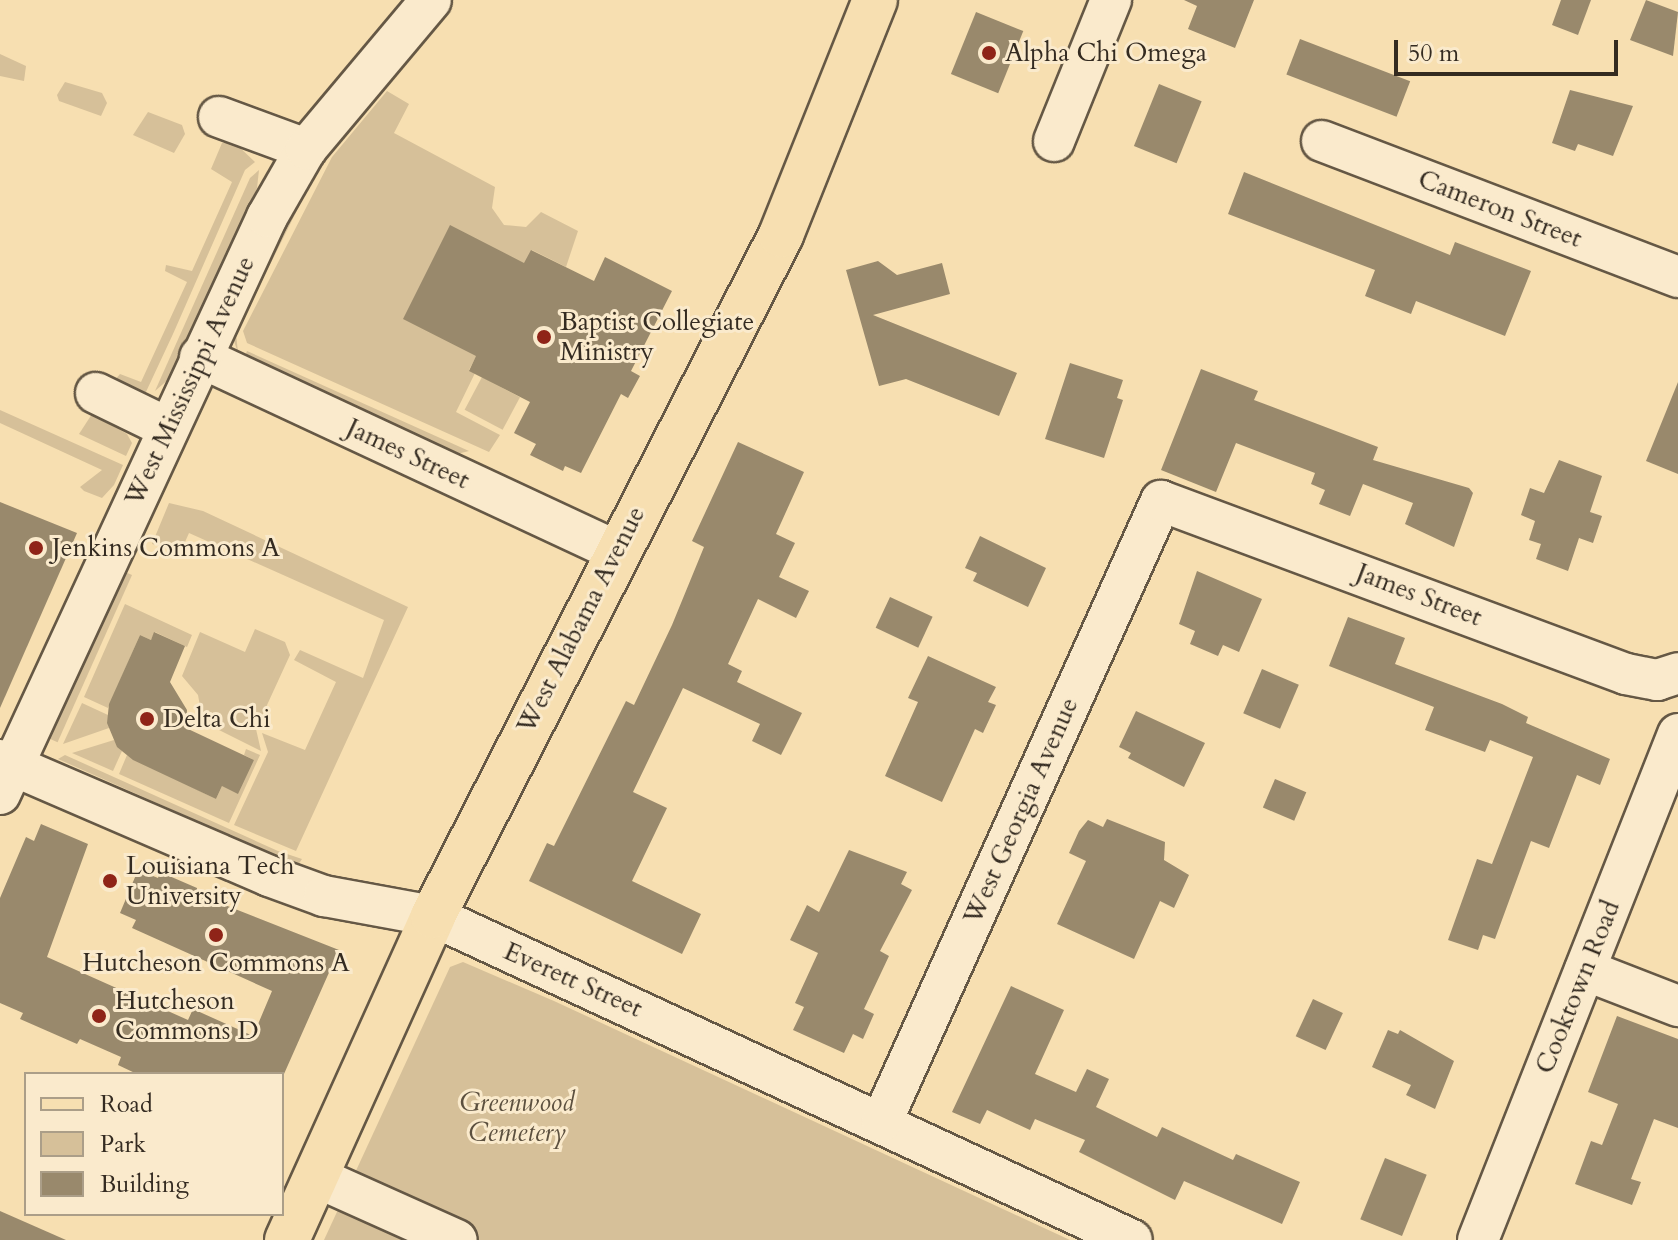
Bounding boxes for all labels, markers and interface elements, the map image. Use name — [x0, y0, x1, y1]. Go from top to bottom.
scale bar — [1398, 24, 1622, 74]
place label: Alpha Chi Omega — [1005, 37, 1207, 69]
text: 50 m — [1408, 37, 1459, 70]
marker: Alpha Chi Omega — [980, 44, 998, 62]
street label: Cameron Street — [1414, 163, 1586, 255]
street label: West Mississippi Avenue — [118, 251, 262, 511]
place label: Baptist Collegiate Ministry — [560, 306, 754, 368]
marker: Baptist Collegiate Ministry — [535, 328, 553, 346]
street label: James Street — [342, 412, 474, 496]
street label: West Alabama Avenue — [510, 501, 652, 739]
place label: Jenkins Commons A — [52, 532, 280, 564]
marker: Jenkins Commons A — [27, 539, 45, 557]
street label: James Street — [1352, 557, 1486, 633]
street label: West Georgia Avenue — [957, 693, 1085, 929]
place label: Delta Chi — [163, 703, 270, 735]
marker: Delta Chi — [138, 710, 156, 728]
place label: Louisiana Tech University — [126, 850, 295, 912]
marker: Louisiana Tech University — [101, 872, 119, 890]
street label: Cooktown Road — [1529, 896, 1627, 1078]
marker: Hutcheson Commons A — [207, 926, 225, 944]
street label: Everett Street — [499, 936, 647, 1024]
place label: Hutcheson Commons A — [82, 947, 350, 979]
place label: Hutcheson Commons D — [115, 985, 259, 1046]
marker: Hutcheson Commons D — [90, 1007, 108, 1025]
legend — [24, 1072, 284, 1216]
park label: Greenwood Cemetery — [459, 1087, 575, 1148]
text: Road — [100, 1088, 153, 1121]
text: Park — [100, 1128, 146, 1161]
text: Building — [100, 1168, 189, 1201]

